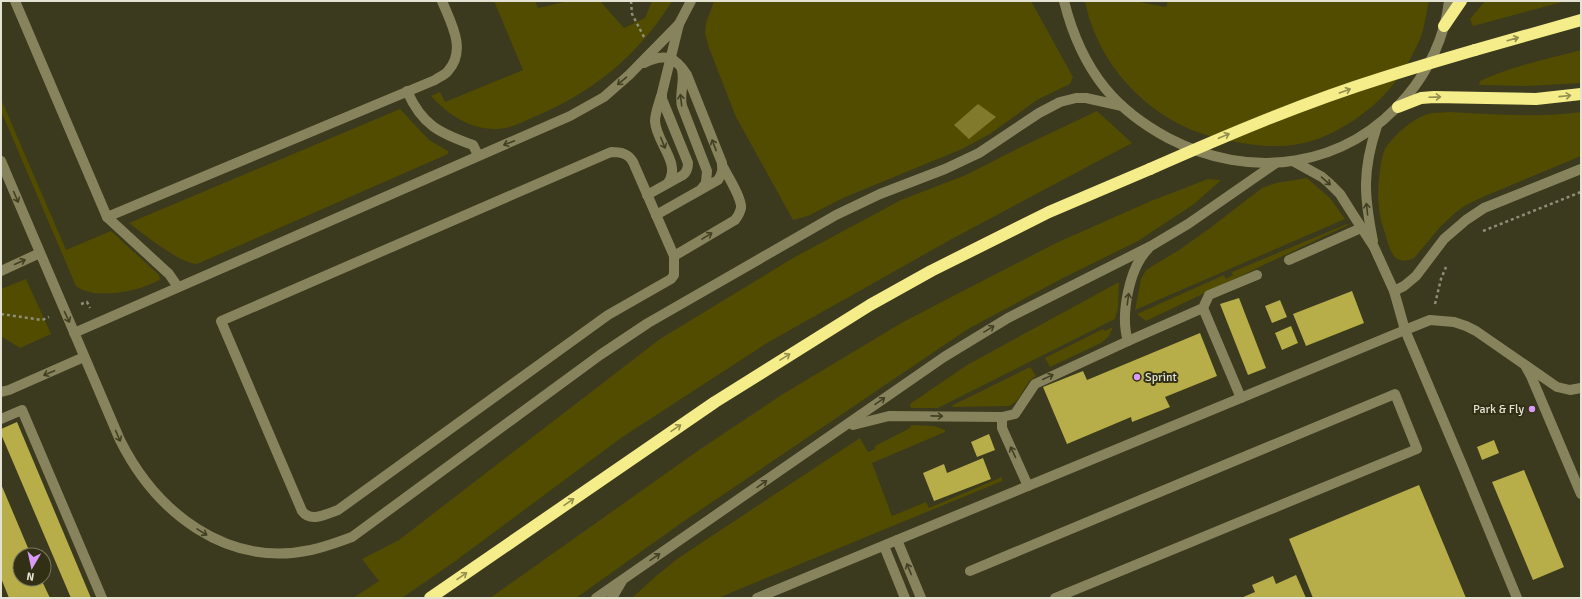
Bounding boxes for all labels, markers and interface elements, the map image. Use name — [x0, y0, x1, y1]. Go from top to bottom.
one-way arrow — [1506, 35, 1519, 42]
one-way arrow — [617, 77, 627, 86]
one-way arrow — [1339, 86, 1351, 94]
one-way arrow — [1558, 92, 1571, 100]
one-way arrow — [1429, 93, 1442, 101]
one-way arrow — [677, 94, 685, 107]
one-way arrow — [1217, 132, 1229, 140]
one-way arrow — [659, 137, 667, 149]
one-way arrow — [710, 139, 718, 151]
one-way arrow — [503, 140, 515, 148]
one-way arrow — [1321, 176, 1332, 185]
one-way arrow — [13, 190, 20, 202]
one-way arrow — [1364, 203, 1371, 216]
one-way arrow — [701, 232, 713, 240]
one-way arrow — [14, 258, 26, 265]
one-way arrow — [1124, 293, 1132, 306]
one-way arrow — [64, 310, 71, 322]
one-way arrow — [983, 325, 995, 333]
one-way arrow — [779, 353, 791, 361]
one-way arrow — [43, 369, 55, 377]
place label: Sprint — [1145, 370, 1177, 385]
marker: Sprint — [1132, 372, 1142, 382]
one-way arrow — [1041, 373, 1053, 380]
one-way arrow — [875, 397, 886, 405]
place label: Park & Fly — [1473, 402, 1524, 417]
marker: Park & Fly — [1527, 404, 1537, 414]
one-way arrow — [930, 412, 943, 420]
one-way arrow — [670, 424, 681, 432]
one-way arrow — [115, 430, 122, 442]
one-way arrow — [1009, 447, 1016, 459]
one-way arrow — [756, 480, 767, 488]
one-way arrow — [563, 498, 574, 506]
one-way arrow — [196, 529, 208, 537]
north arrow — [12, 547, 52, 587]
one-way arrow — [649, 553, 660, 561]
one-way arrow — [905, 564, 913, 576]
text: N — [26, 569, 35, 583]
one-way arrow — [456, 572, 467, 580]

